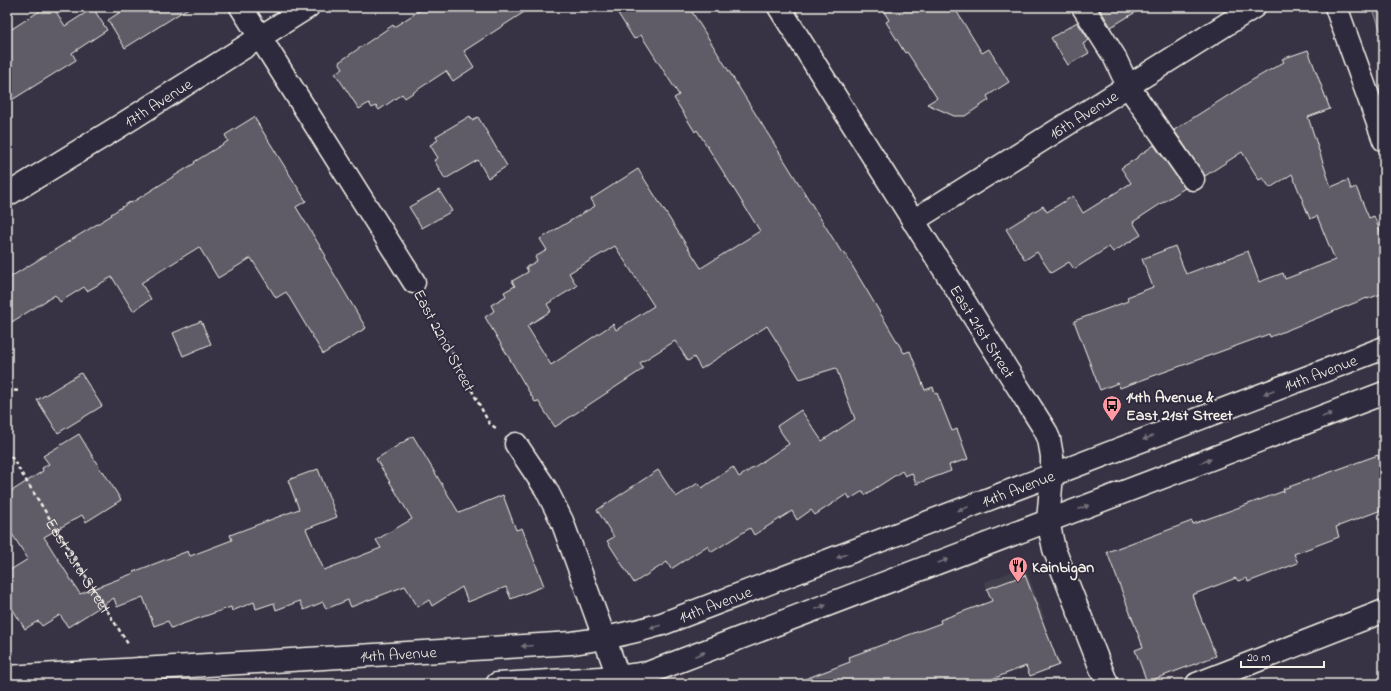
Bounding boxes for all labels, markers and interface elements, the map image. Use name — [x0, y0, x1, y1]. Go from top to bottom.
street label: 17th Avenue — [120, 73, 198, 134]
street label: 16th Avenue — [1045, 85, 1124, 146]
street label: East 21st Street — [943, 281, 1020, 384]
street label: East 22nd Street — [406, 285, 481, 397]
street label: 14th Avenue — [1281, 349, 1362, 399]
place label: 14th Avenue & East 21st Street — [1126, 386, 1233, 428]
one-way arrow — [1263, 390, 1275, 396]
bus stop icon: 14th Avenue & East 21st Street — [1101, 394, 1123, 422]
one-way arrow — [1322, 411, 1334, 417]
one-way arrow — [1141, 436, 1153, 442]
one-way arrow — [1200, 458, 1212, 464]
street label: 14th Avenue — [978, 465, 1059, 515]
one-way arrow — [1079, 504, 1091, 510]
one-way arrow — [957, 506, 969, 512]
street label: East 23rd Street — [38, 514, 117, 619]
one-way arrow — [836, 553, 848, 559]
restaurant icon: Kainbigan — [1007, 555, 1029, 583]
place label: Kainbigan — [1032, 556, 1094, 581]
one-way arrow — [937, 558, 949, 564]
street label: 14th Avenue — [676, 580, 757, 630]
one-way arrow — [815, 604, 827, 610]
one-way arrow — [649, 624, 661, 630]
street label: 14th Avenue — [359, 641, 438, 670]
one-way arrow — [521, 642, 533, 649]
scale bar — [1241, 643, 1324, 669]
text: 20 m — [1247, 649, 1270, 667]
one-way arrow — [694, 650, 706, 656]

